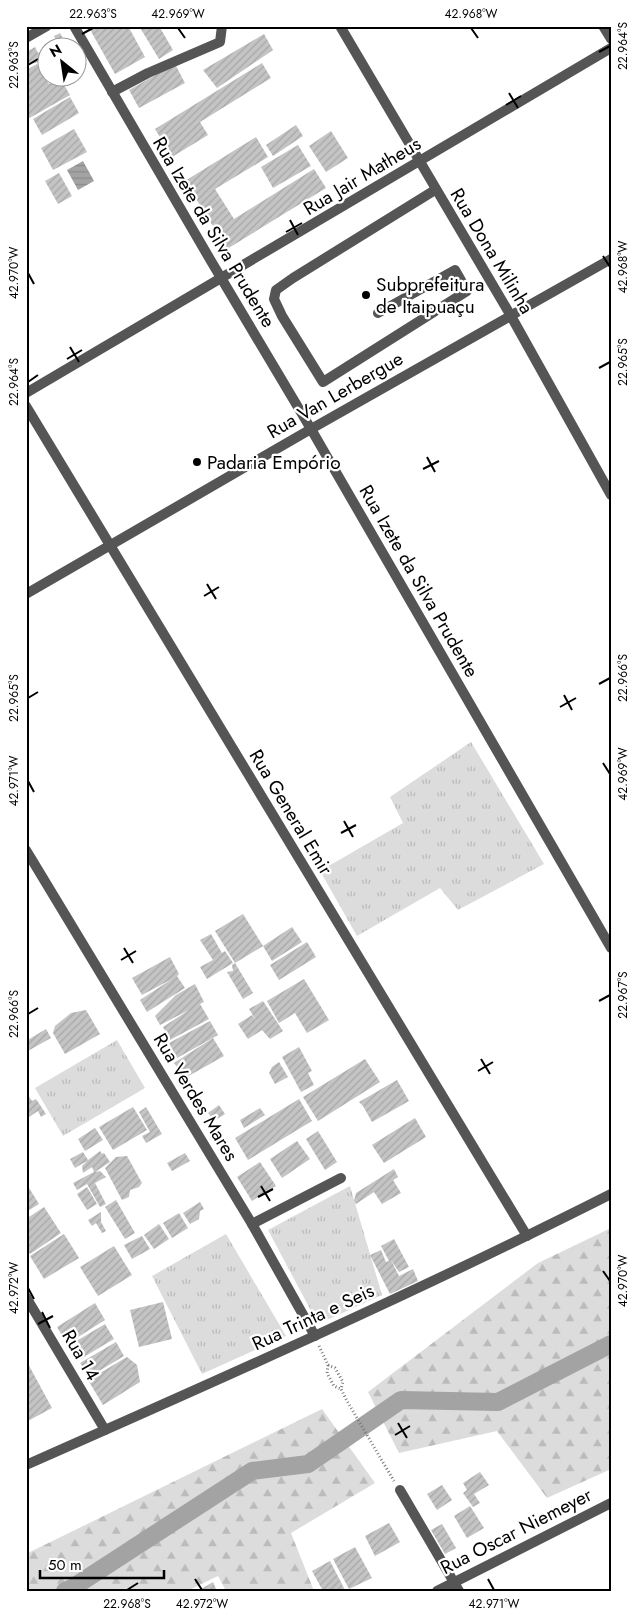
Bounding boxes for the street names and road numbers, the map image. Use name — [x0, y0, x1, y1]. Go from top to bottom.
street label: Rua Jair Matheus — [298, 130, 426, 222]
street label: Rua Izete da Silva Prudente — [146, 131, 282, 333]
street label: Rua Dona Milinha — [444, 183, 540, 319]
street label: Rua Van Lerbergue — [262, 345, 408, 445]
street label: Rua Izete da Silva Prudente — [353, 480, 485, 683]
street label: Rua General Emir — [243, 744, 339, 880]
street label: Rua Verdes Mares — [147, 1028, 245, 1166]
street label: Rua Trinta e Seis — [248, 1277, 379, 1357]
street label: Rua 14 — [56, 1324, 106, 1386]
street label: Rua Oscar Niemeyer — [436, 1481, 597, 1581]

